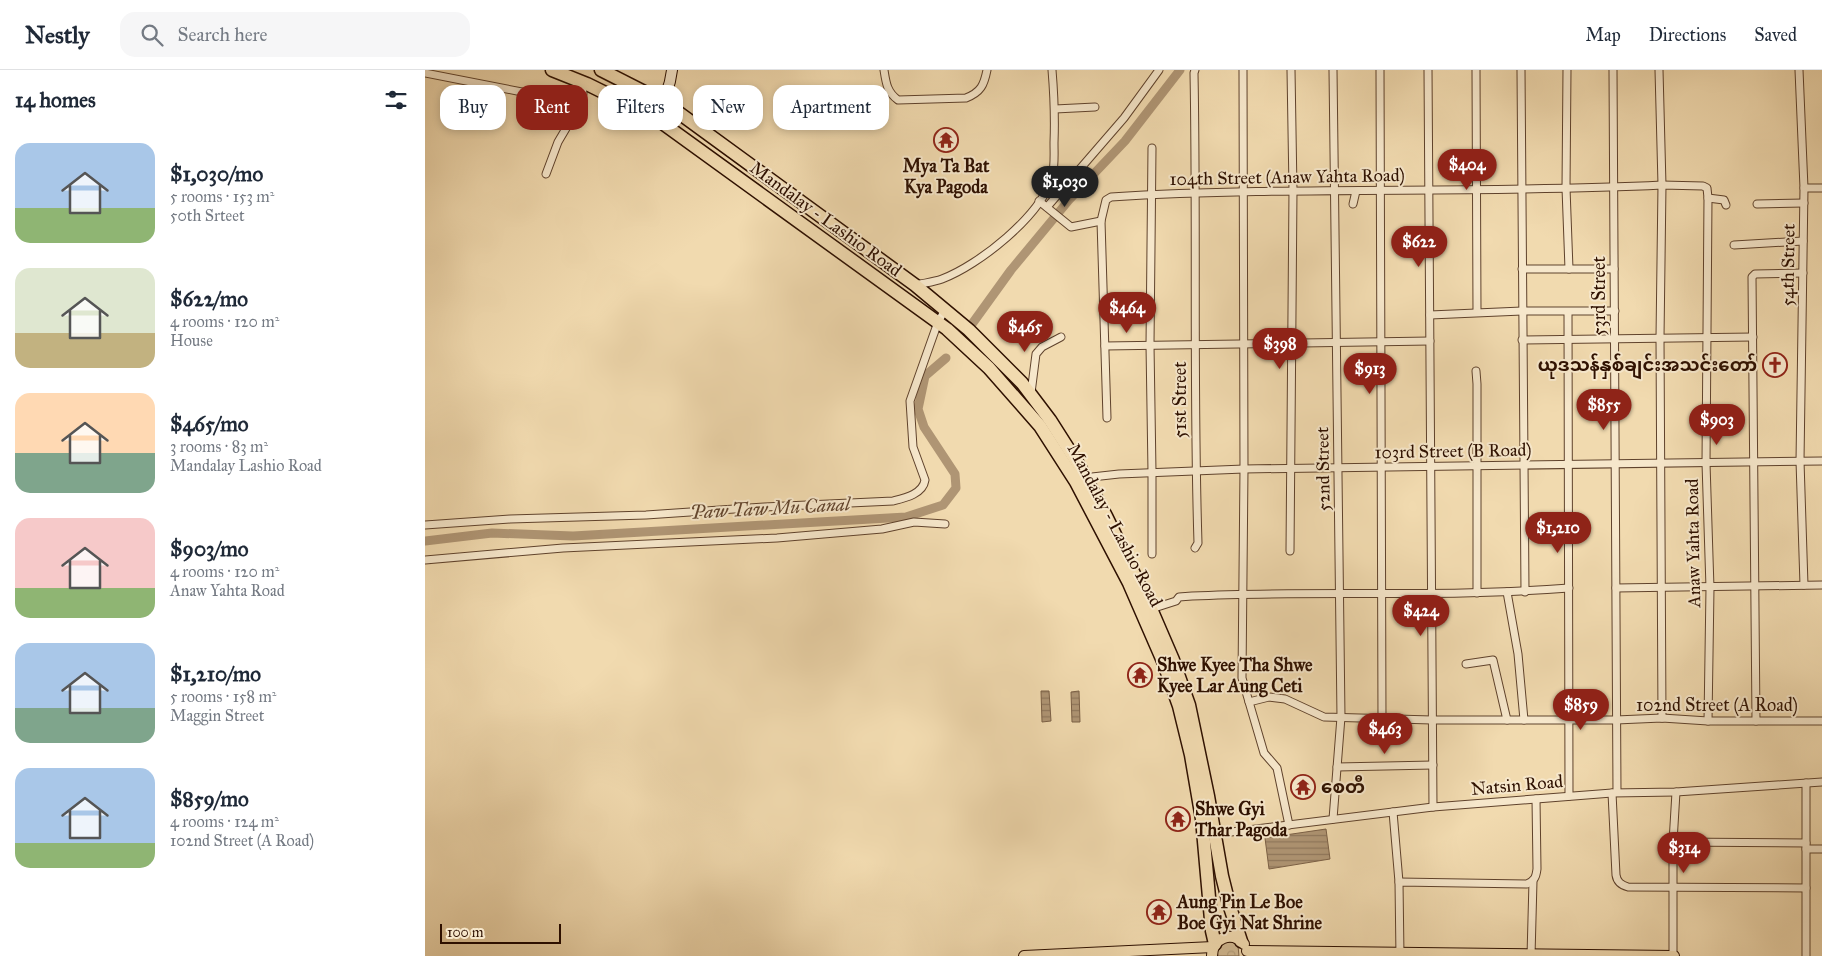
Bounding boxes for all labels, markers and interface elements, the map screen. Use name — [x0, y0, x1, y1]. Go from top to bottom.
search box — [120, 12, 470, 57]
text: Nestly — [25, 20, 90, 50]
icon: search — [138, 21, 166, 49]
text: Search here — [178, 23, 267, 46]
text: Map — [1585, 24, 1621, 46]
text: Directions — [1649, 24, 1726, 46]
text: Saved — [1754, 24, 1797, 46]
chip: Buy — [440, 85, 506, 130]
chip: Rent — [516, 85, 588, 130]
chip: Filters — [598, 85, 683, 130]
chip: New — [693, 85, 763, 130]
chip: Apartment — [773, 85, 889, 130]
icon: filters — [382, 86, 410, 114]
text: 14 homes — [15, 87, 96, 113]
temple icon: Mya Ta Bat Kya Pagoda — [933, 127, 959, 153]
pin: $404 — [1437, 148, 1497, 191]
place label: Mya Ta Bat Kya Pagoda — [903, 155, 990, 199]
text: $404 — [1449, 155, 1485, 174]
street label: Mandalay - Lashio Road — [746, 157, 906, 281]
text: $1,030/mo — [170, 161, 263, 187]
icon: home — [55, 163, 115, 223]
street label: 104th Street (Anaw Yahta Road) — [1169, 164, 1405, 191]
pin: $1,030 — [1024, 166, 1106, 208]
text: $1,030 — [1042, 172, 1088, 191]
text: 5 rooms · 153 m² — [170, 187, 274, 206]
text: 50th Srteet — [170, 206, 245, 225]
street label: 54th Street — [1776, 223, 1800, 307]
pin: $622 — [1389, 226, 1449, 268]
text: $622 — [1402, 232, 1436, 251]
street label: 53rd Street — [1588, 255, 1610, 336]
text: $622/mo — [170, 286, 248, 312]
icon: home — [55, 288, 115, 348]
pin: $464 — [1097, 292, 1157, 334]
text: $464 — [1109, 298, 1145, 317]
pin: $465 — [995, 310, 1055, 353]
text: 4 rooms · 120 m² — [170, 312, 279, 331]
text: $465 — [1008, 317, 1042, 336]
pin: $398 — [1250, 328, 1310, 370]
text: House — [170, 331, 213, 350]
text: $398 — [1263, 334, 1297, 353]
pin: $913 — [1340, 352, 1400, 395]
church icon: ယုဒသန်နှစ်ချင်းအသင်းတော် — [1762, 352, 1788, 378]
place label: ယုဒသန်နှစ်ချင်းအသင်းတော် — [1538, 353, 1757, 380]
text: $913 — [1355, 359, 1385, 378]
street label: 51st Street — [1169, 361, 1191, 439]
pin: $855 — [1574, 388, 1634, 431]
text: $855 — [1588, 395, 1620, 414]
pin: $903 — [1687, 404, 1747, 446]
text: $903 — [1700, 410, 1734, 429]
text: $465/mo — [170, 411, 249, 437]
icon: home — [55, 413, 115, 473]
street label: 52nd Street — [1311, 426, 1335, 511]
text: 3 rooms · 83 m² — [170, 437, 268, 456]
street label: Mandalay - Lashio Road — [1063, 439, 1167, 611]
street label: 103rd Street (B Road) — [1374, 439, 1532, 464]
text: Mandalay Lashio Road — [170, 456, 322, 475]
street label: Anaw Yahta Road — [1681, 478, 1705, 609]
water label: Paw Taw Mu Canal — [690, 492, 852, 524]
pin: $1,210 — [1517, 512, 1599, 554]
text: $1,210 — [1536, 518, 1580, 537]
text: $903/mo — [170, 536, 248, 562]
icon: home — [55, 538, 115, 598]
text: 4 rooms · 120 m² — [170, 562, 279, 581]
text: Anaw Yahta Road — [170, 581, 285, 600]
pin: $424 — [1391, 594, 1451, 637]
text: $424 — [1403, 601, 1439, 620]
place label: Shwe Kyee Tha Shwe Kyee Lar Aung Ceti — [1157, 654, 1313, 698]
text: $1,210/mo — [170, 661, 261, 687]
temple icon: Shwe Kyee Tha Shwe Kyee Lar Aung Ceti — [1127, 662, 1153, 688]
icon: home — [55, 663, 115, 723]
text: 5 rooms · 158 m² — [170, 687, 276, 706]
pin: $859 — [1551, 688, 1611, 731]
street label: 102nd Street (A Road) — [1636, 694, 1798, 717]
text: $859 — [1564, 695, 1598, 714]
text: Maggin Street — [170, 706, 264, 725]
pin: $463 — [1355, 712, 1415, 755]
text: $463 — [1368, 719, 1402, 738]
street label: Natsin Road — [1470, 770, 1564, 800]
temple icon: စေတီ — [1290, 774, 1316, 800]
place label: စေတီ — [1321, 775, 1365, 798]
text: $859/mo — [170, 786, 249, 812]
icon: home — [55, 788, 115, 848]
place label: Shwe Gyi Thar Pagoda — [1194, 798, 1288, 842]
temple icon: Shwe Gyi Thar Pagoda — [1165, 806, 1191, 832]
text: 4 rooms · 124 m² — [170, 812, 279, 831]
text: 102nd Street (A Road) — [170, 831, 314, 850]
pin: $314 — [1654, 832, 1714, 874]
text: $314 — [1668, 838, 1700, 857]
place label: Aung Pin Le Boe Boe Gyi Nat Shrine — [1176, 891, 1322, 935]
temple icon: Aung Pin Le Boe Boe Gyi Nat Shrine — [1146, 899, 1172, 925]
scale bar — [440, 921, 561, 944]
text: 100 m — [447, 924, 484, 941]

